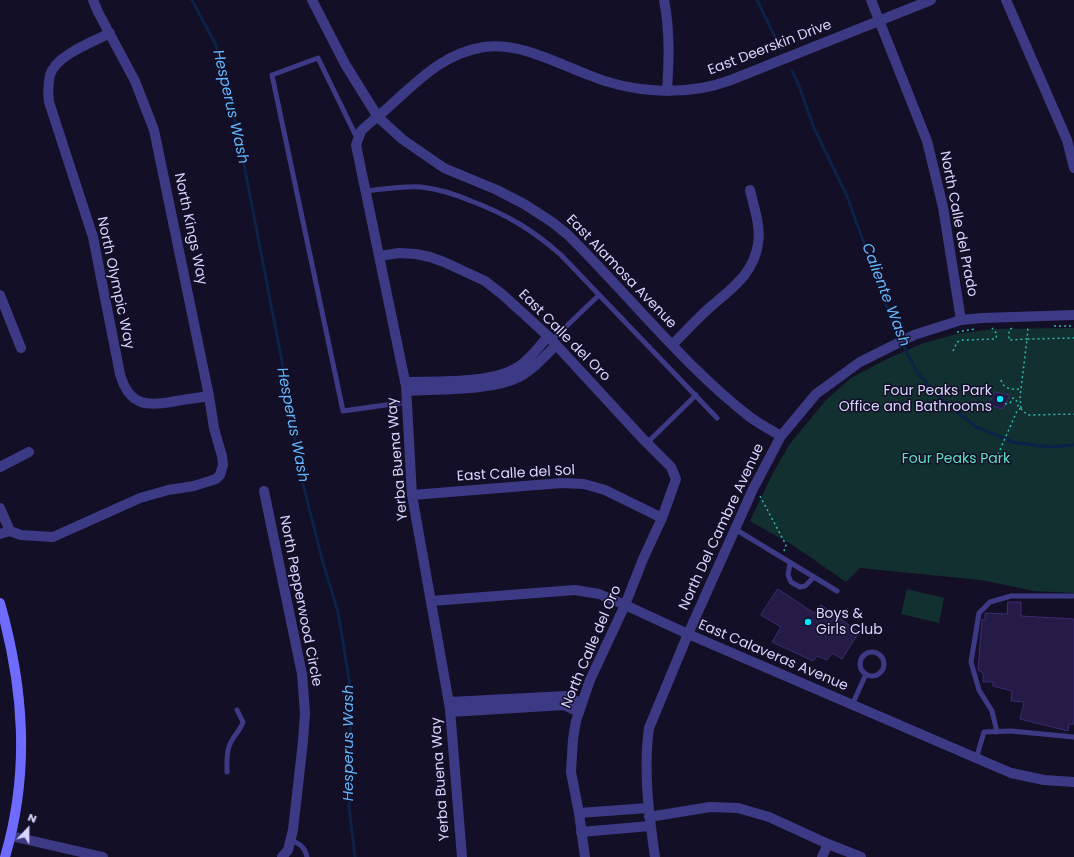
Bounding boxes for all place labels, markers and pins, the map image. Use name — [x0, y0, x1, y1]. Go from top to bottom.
place label: Four Peaks Park Office and Bathrooms — [839, 383, 992, 416]
marker: Four Peaks Park Office and Bathrooms — [995, 394, 1005, 404]
place label: Boys & Girls Club — [816, 606, 883, 638]
marker: Boys & Girls Club — [803, 617, 813, 627]

